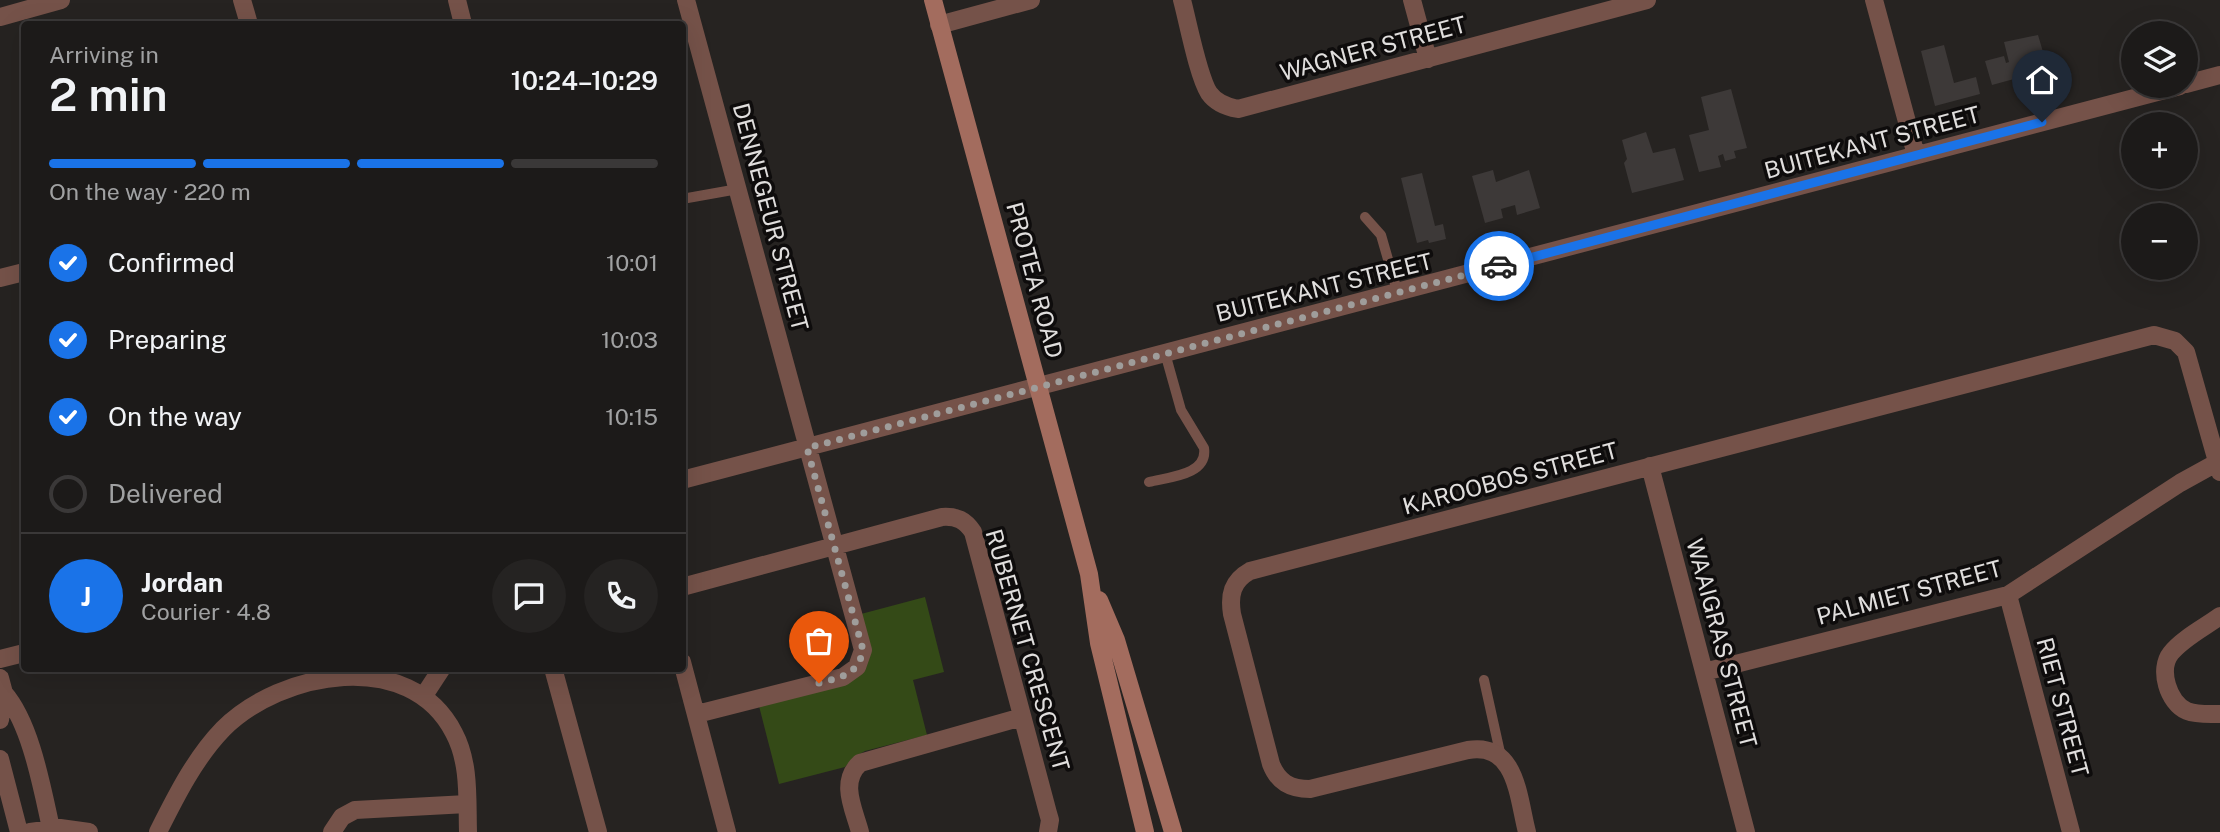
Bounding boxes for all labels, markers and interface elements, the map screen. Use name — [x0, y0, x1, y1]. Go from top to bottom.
street label: WAGNER STREET — [1277, 10, 1469, 86]
map controls — [2121, 21, 2198, 280]
button: layers — [2121, 21, 2198, 98]
text: Arriving in — [49, 41, 159, 68]
pin — [2012, 50, 2072, 122]
icon: home — [2023, 61, 2061, 99]
text: 10:24–10:29 — [511, 65, 658, 96]
text: 2 min — [49, 67, 168, 121]
street label: DENNEGEUR STREET — [728, 100, 814, 334]
street label: BUITEKANT STREET — [1761, 100, 1983, 184]
button: + — [2121, 112, 2198, 189]
text: On the way · 220 m — [49, 178, 251, 205]
street label: PROTEA ROAD — [1001, 199, 1069, 361]
button: − — [2121, 203, 2198, 280]
courier — [1464, 231, 1534, 301]
icon: check — [49, 244, 87, 282]
text: Confirmed — [108, 247, 235, 278]
street label: BUITEKANT STREET — [1213, 247, 1435, 327]
icon: car — [1480, 247, 1518, 285]
text: 10:01 — [606, 249, 658, 276]
icon: check — [49, 321, 87, 359]
text: Preparing — [108, 324, 227, 355]
text: 10:03 — [601, 326, 658, 353]
icon: check — [49, 398, 87, 436]
text: On the way — [108, 401, 242, 432]
text: 10:15 — [605, 403, 658, 430]
street label: KAROOBOS STREET — [1400, 436, 1621, 520]
text: Delivered — [108, 478, 223, 509]
street label: RUBERNET CRESCENT — [981, 526, 1076, 774]
street label: WAAIGRAS STREET — [1681, 536, 1763, 751]
street label: PALMIET STREET — [1813, 554, 2005, 630]
button: chat — [492, 559, 566, 633]
button: phone — [584, 559, 658, 633]
text: Jordan — [141, 567, 223, 598]
text: J — [81, 581, 91, 612]
text: Courier · 4.8 — [141, 598, 271, 625]
pin — [789, 611, 849, 683]
icon: bag — [800, 622, 838, 660]
street label: RIET STREET — [2031, 634, 2095, 780]

